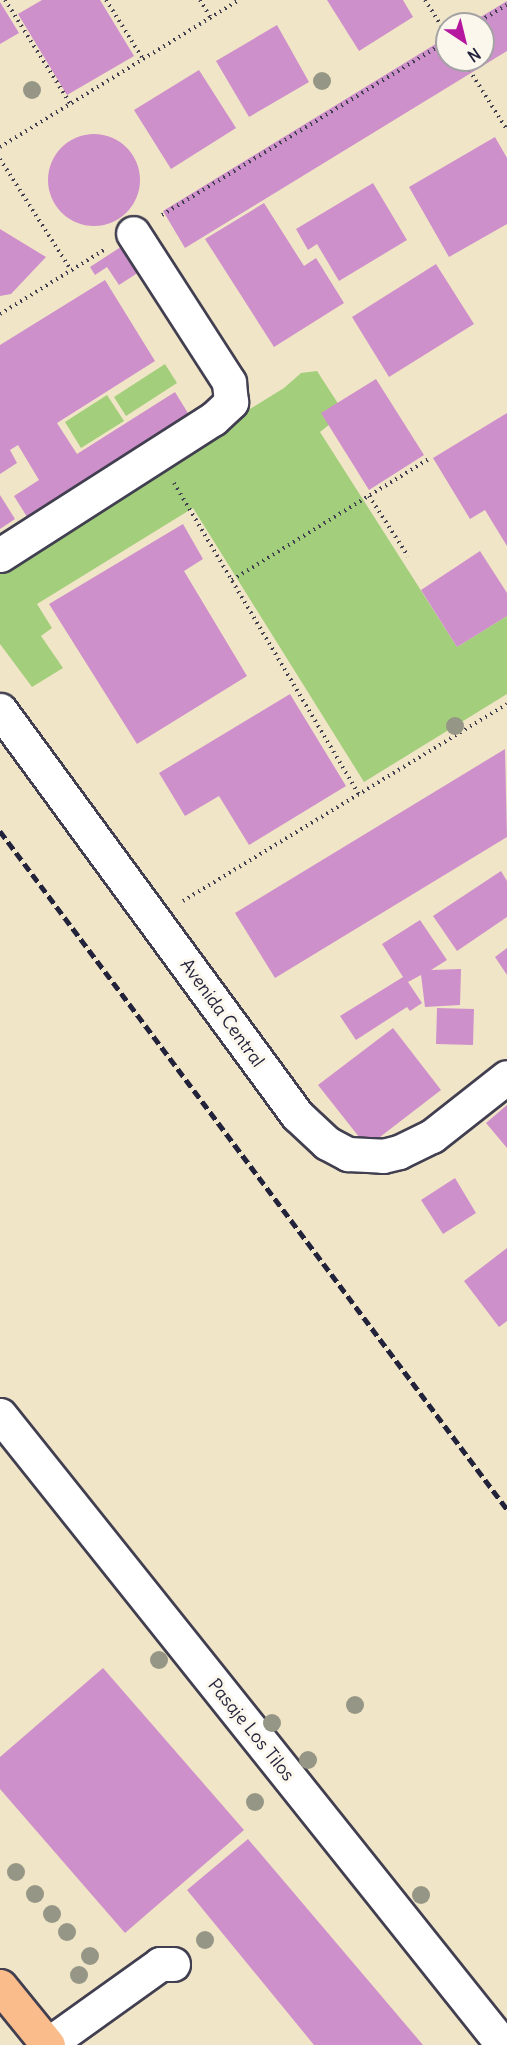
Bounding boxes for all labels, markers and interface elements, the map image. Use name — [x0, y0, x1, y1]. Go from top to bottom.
north arrow — [435, 12, 495, 72]
text: N — [464, 44, 484, 66]
street label: Avenida Central — [176, 955, 268, 1071]
street label: Pasaje Los Tilos — [203, 1675, 299, 1785]

